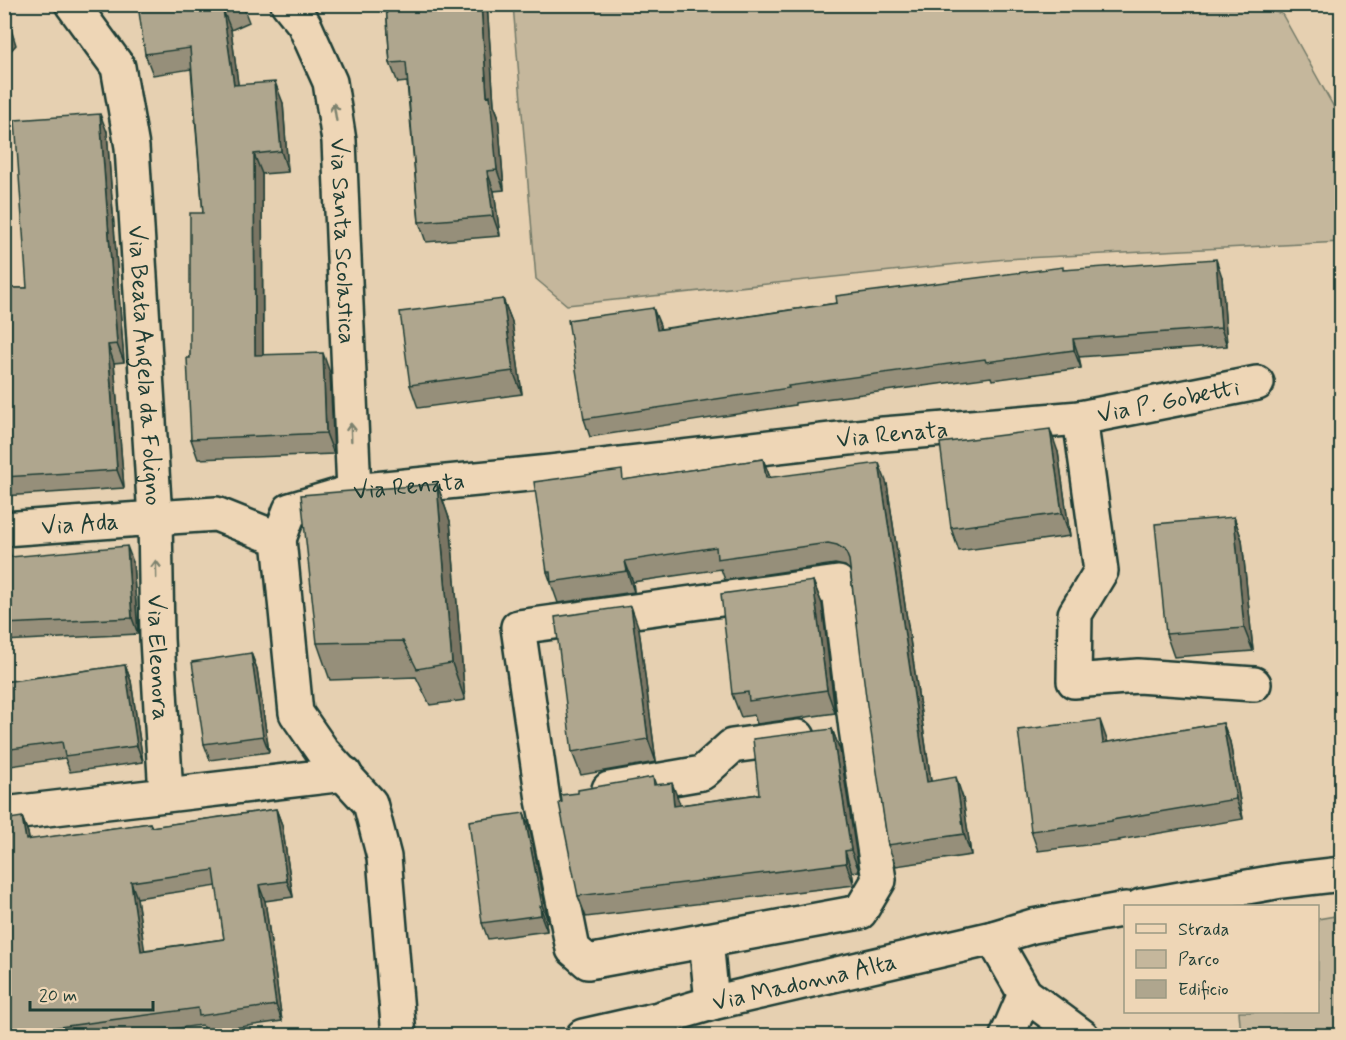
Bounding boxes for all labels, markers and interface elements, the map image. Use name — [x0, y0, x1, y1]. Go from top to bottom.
one-way arrow — [329, 102, 340, 122]
street label: Via Santa Scolastica — [322, 137, 362, 345]
street label: Via Beata Angela da Foligno — [120, 224, 168, 507]
street label: Via P. Gobetti — [1095, 373, 1242, 431]
street label: Via Renata — [835, 415, 949, 456]
one-way arrow — [346, 423, 357, 443]
street label: Via Renata — [352, 466, 466, 508]
street label: Via Ada — [40, 507, 120, 543]
one-way arrow — [150, 559, 162, 579]
street label: Via Eleonora — [139, 594, 176, 722]
legend — [1124, 905, 1319, 1013]
text: Strada — [1178, 918, 1229, 942]
street label: Via Madonna Alta — [710, 947, 900, 1019]
text: Parco — [1178, 948, 1219, 972]
scale bar — [30, 974, 153, 1012]
text: Edificio — [1178, 978, 1229, 1002]
text: 20 m — [39, 984, 77, 1008]

